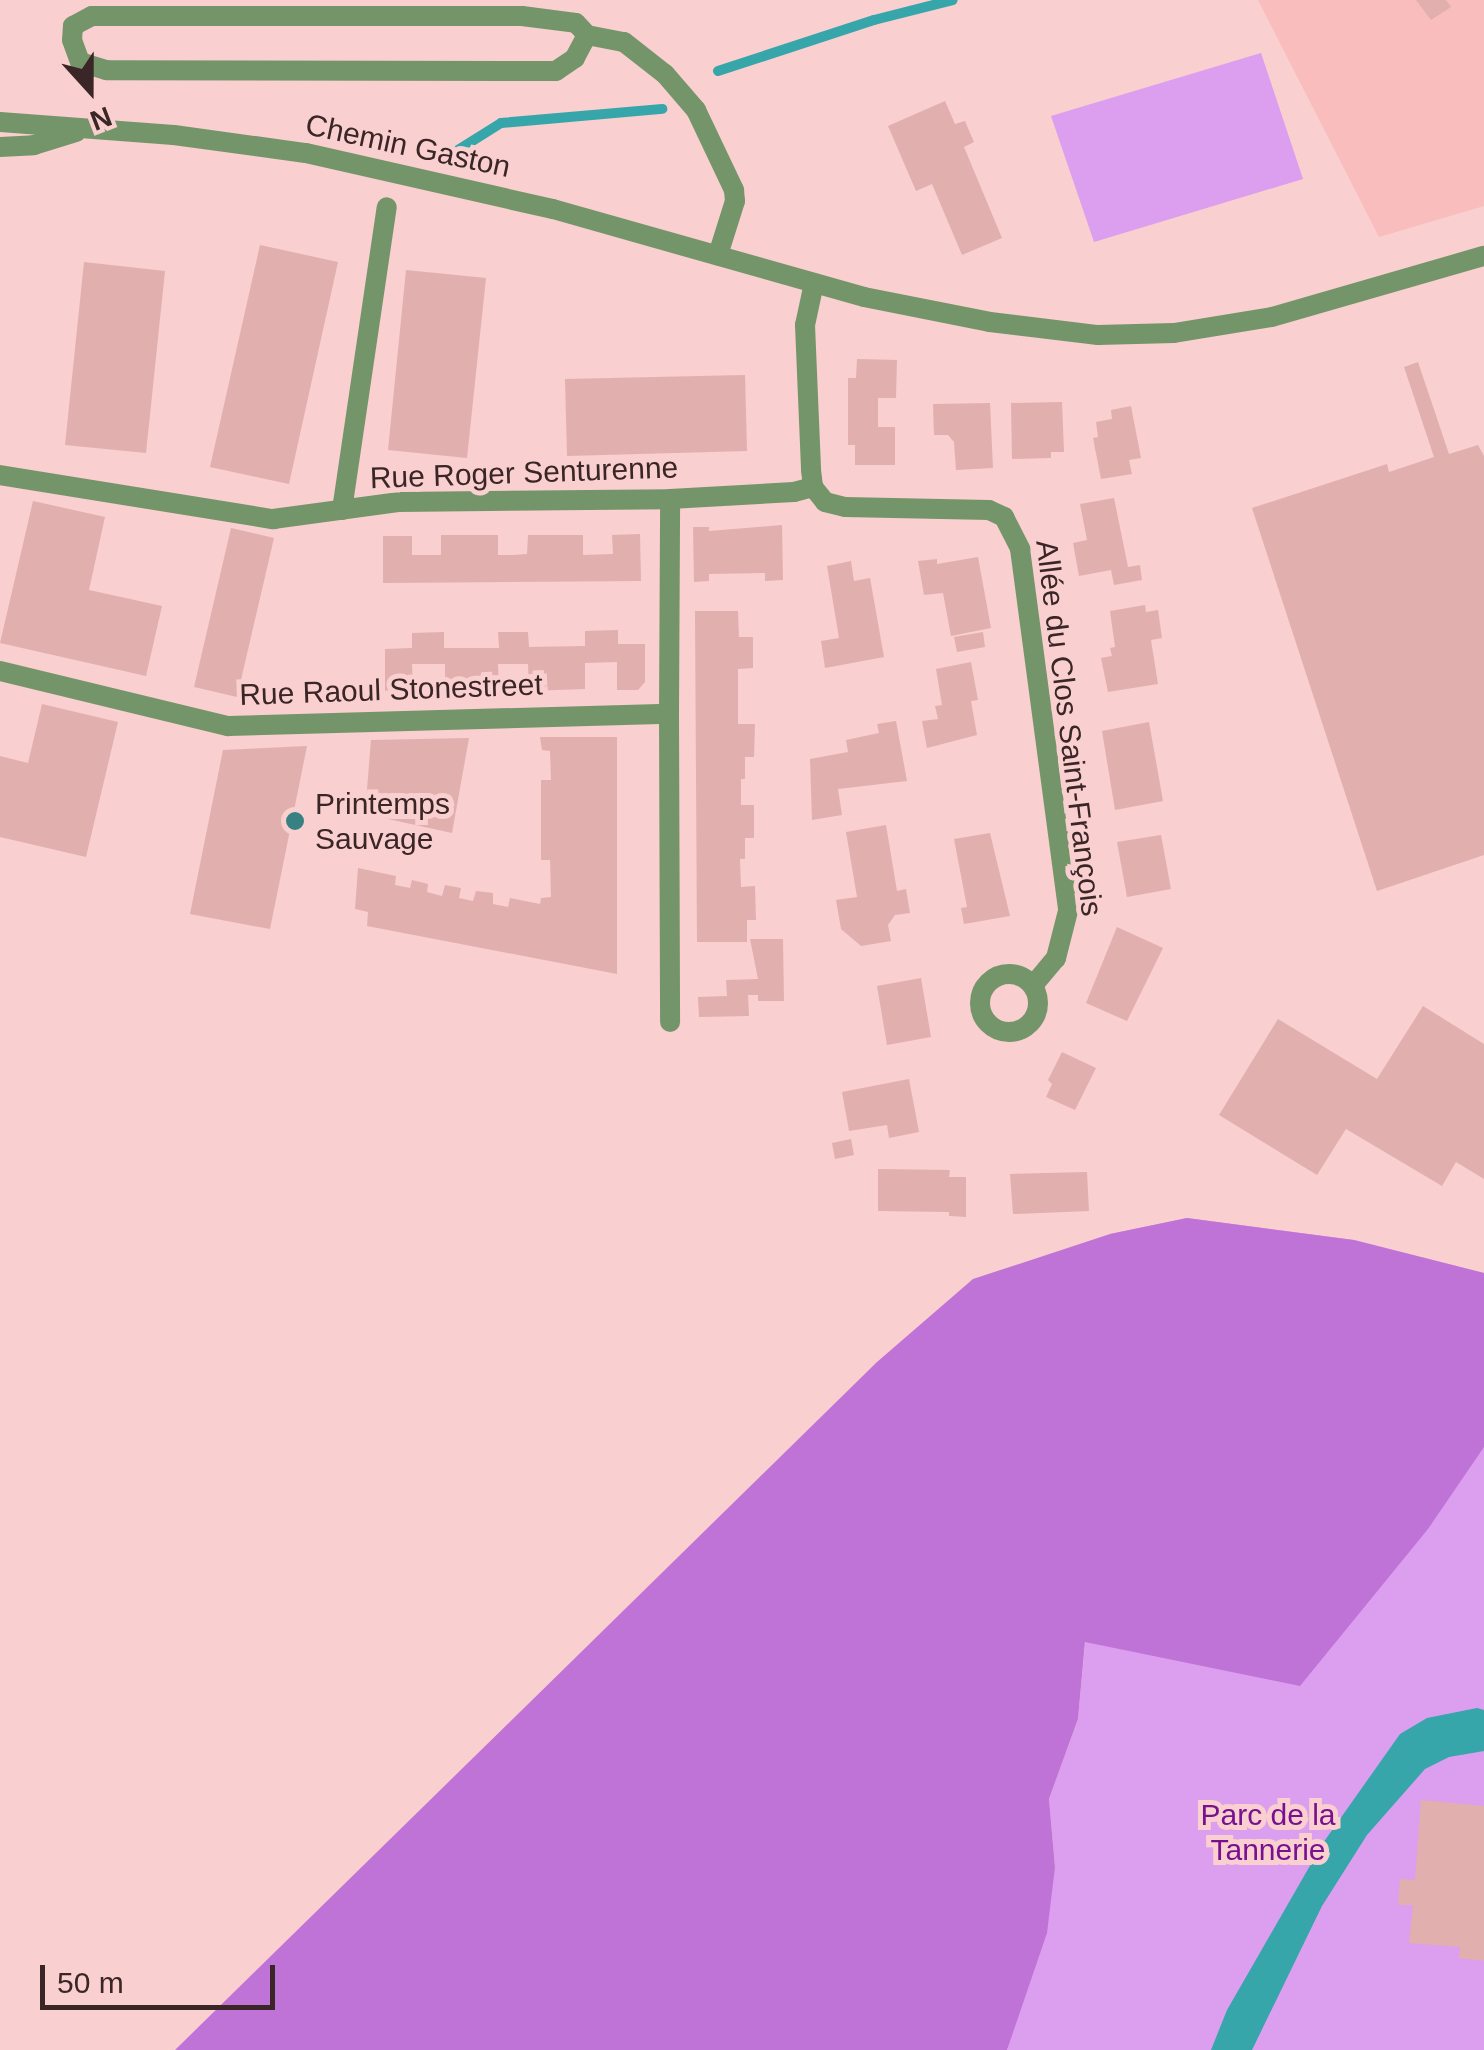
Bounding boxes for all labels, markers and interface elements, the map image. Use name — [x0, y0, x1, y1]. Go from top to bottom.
north arrow — [40, 40, 140, 140]
text: N — [86, 100, 116, 137]
street label: Chemin Gaston — [302, 107, 514, 185]
street label: Rue Roger Senturenne — [369, 450, 679, 496]
street label: Allée du Clos Saint-François — [1028, 538, 1110, 918]
street label: Rue Raoul Stonestreet — [239, 667, 543, 713]
place label: Printemps Sauvage — [315, 786, 450, 856]
marker: Printemps Sauvage — [284, 810, 306, 832]
park label: Parc de la Tannerie — [1200, 1797, 1336, 1868]
scale bar — [45, 1945, 280, 2007]
text: 50 m — [57, 1966, 124, 1999]

